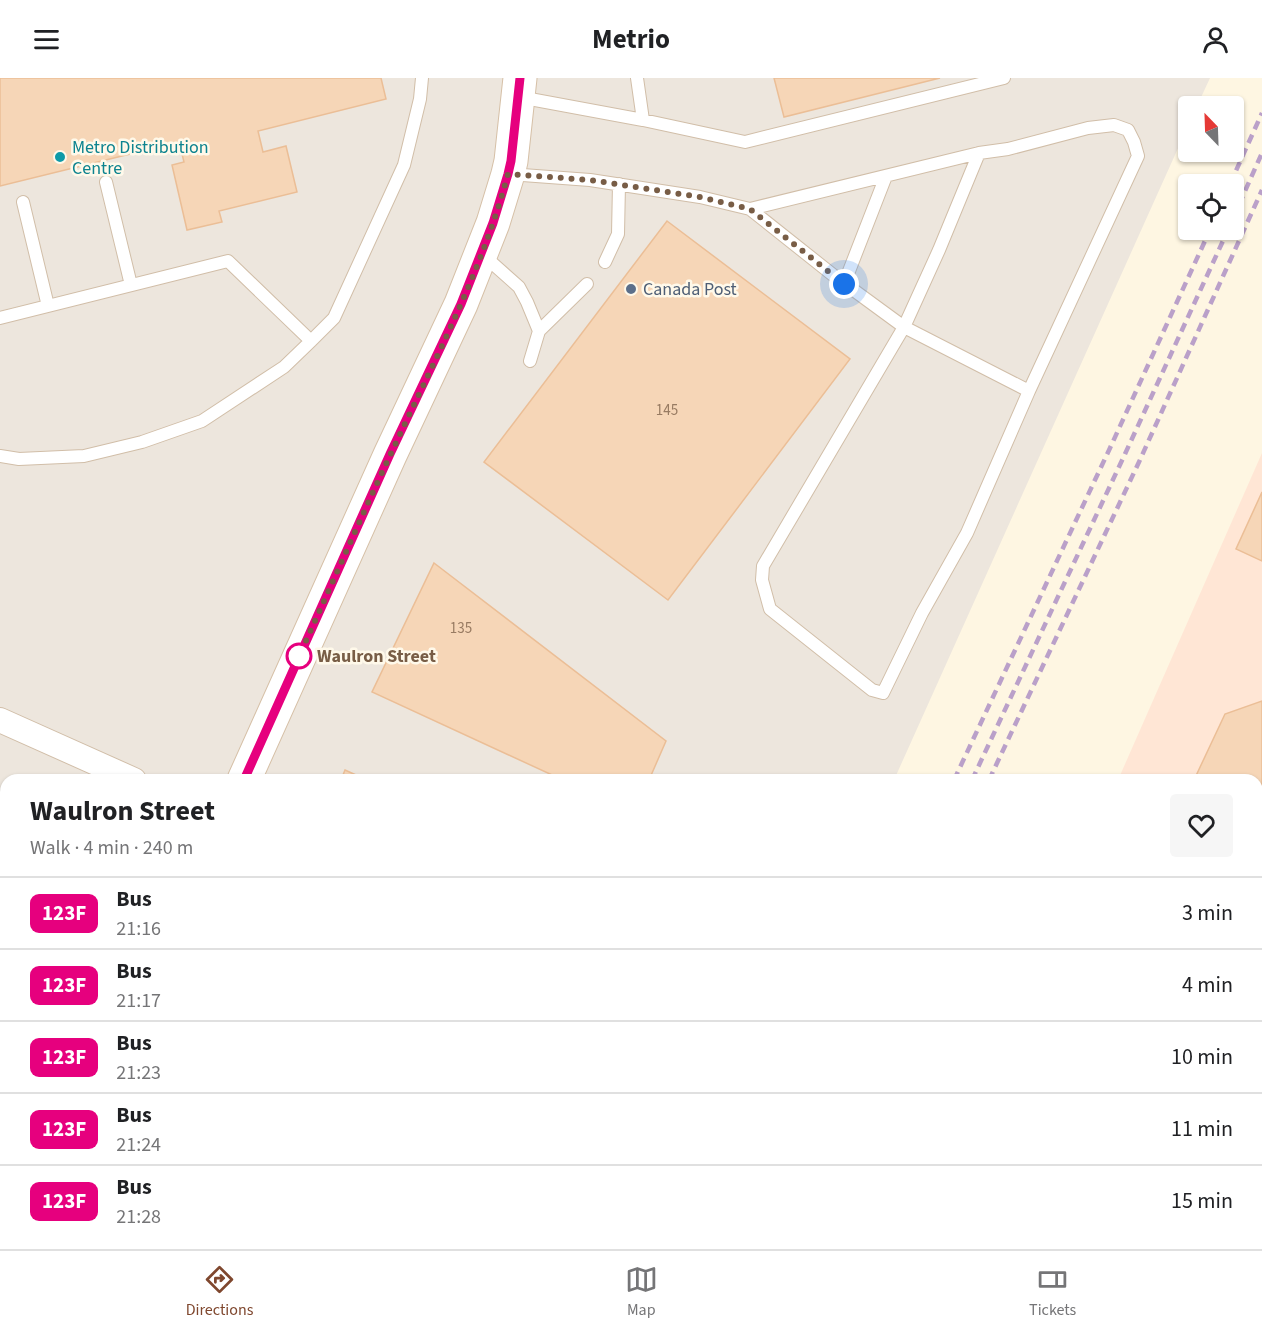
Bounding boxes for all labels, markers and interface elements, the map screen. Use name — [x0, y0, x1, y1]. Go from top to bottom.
text: Metrio — [592, 20, 670, 59]
icon: menu — [30, 23, 63, 56]
icon: person — [1199, 23, 1232, 56]
north arrow — [1178, 96, 1244, 162]
map controls — [1178, 96, 1244, 240]
place label: Metro Distribution Centre — [72, 135, 209, 181]
marker: Metro Distribution Centre — [53, 150, 67, 164]
button: locate — [1178, 174, 1244, 240]
your location — [829, 269, 859, 299]
place label: Canada Post — [643, 277, 737, 302]
marker: Canada Post — [624, 282, 638, 296]
house number: 145 — [656, 400, 678, 421]
house number: 135 — [450, 618, 472, 639]
marker: Waulron Street — [286, 643, 312, 669]
place label: Waulron Street — [317, 644, 436, 669]
text: Waulron Street — [30, 791, 215, 831]
button: heart — [1170, 794, 1233, 857]
text: Walk · 4 min · 240 m — [30, 834, 193, 862]
text: Bus — [116, 883, 152, 915]
text: 3 min — [1182, 897, 1233, 929]
text: 123F — [42, 898, 86, 928]
text: 21:16 — [116, 915, 161, 943]
text: Bus — [116, 955, 152, 987]
text: 4 min — [1182, 969, 1233, 1001]
text: 123F — [42, 970, 86, 1000]
text: 21:17 — [116, 987, 161, 1015]
text: Bus — [116, 1027, 152, 1059]
text: 10 min — [1171, 1041, 1233, 1073]
text: 123F — [42, 1042, 86, 1072]
text: 21:23 — [116, 1059, 161, 1087]
text: Bus — [116, 1099, 152, 1131]
text: 11 min — [1171, 1113, 1233, 1145]
text: 123F — [42, 1114, 86, 1144]
text: 21:24 — [116, 1131, 161, 1159]
text: Bus — [116, 1171, 152, 1203]
text: 15 min — [1171, 1185, 1233, 1217]
text: 123F — [42, 1186, 86, 1216]
text: 21:28 — [116, 1203, 161, 1231]
tab: Directions — [186, 1263, 253, 1321]
tab: Map — [625, 1263, 658, 1321]
tab: Tickets — [1029, 1263, 1076, 1321]

